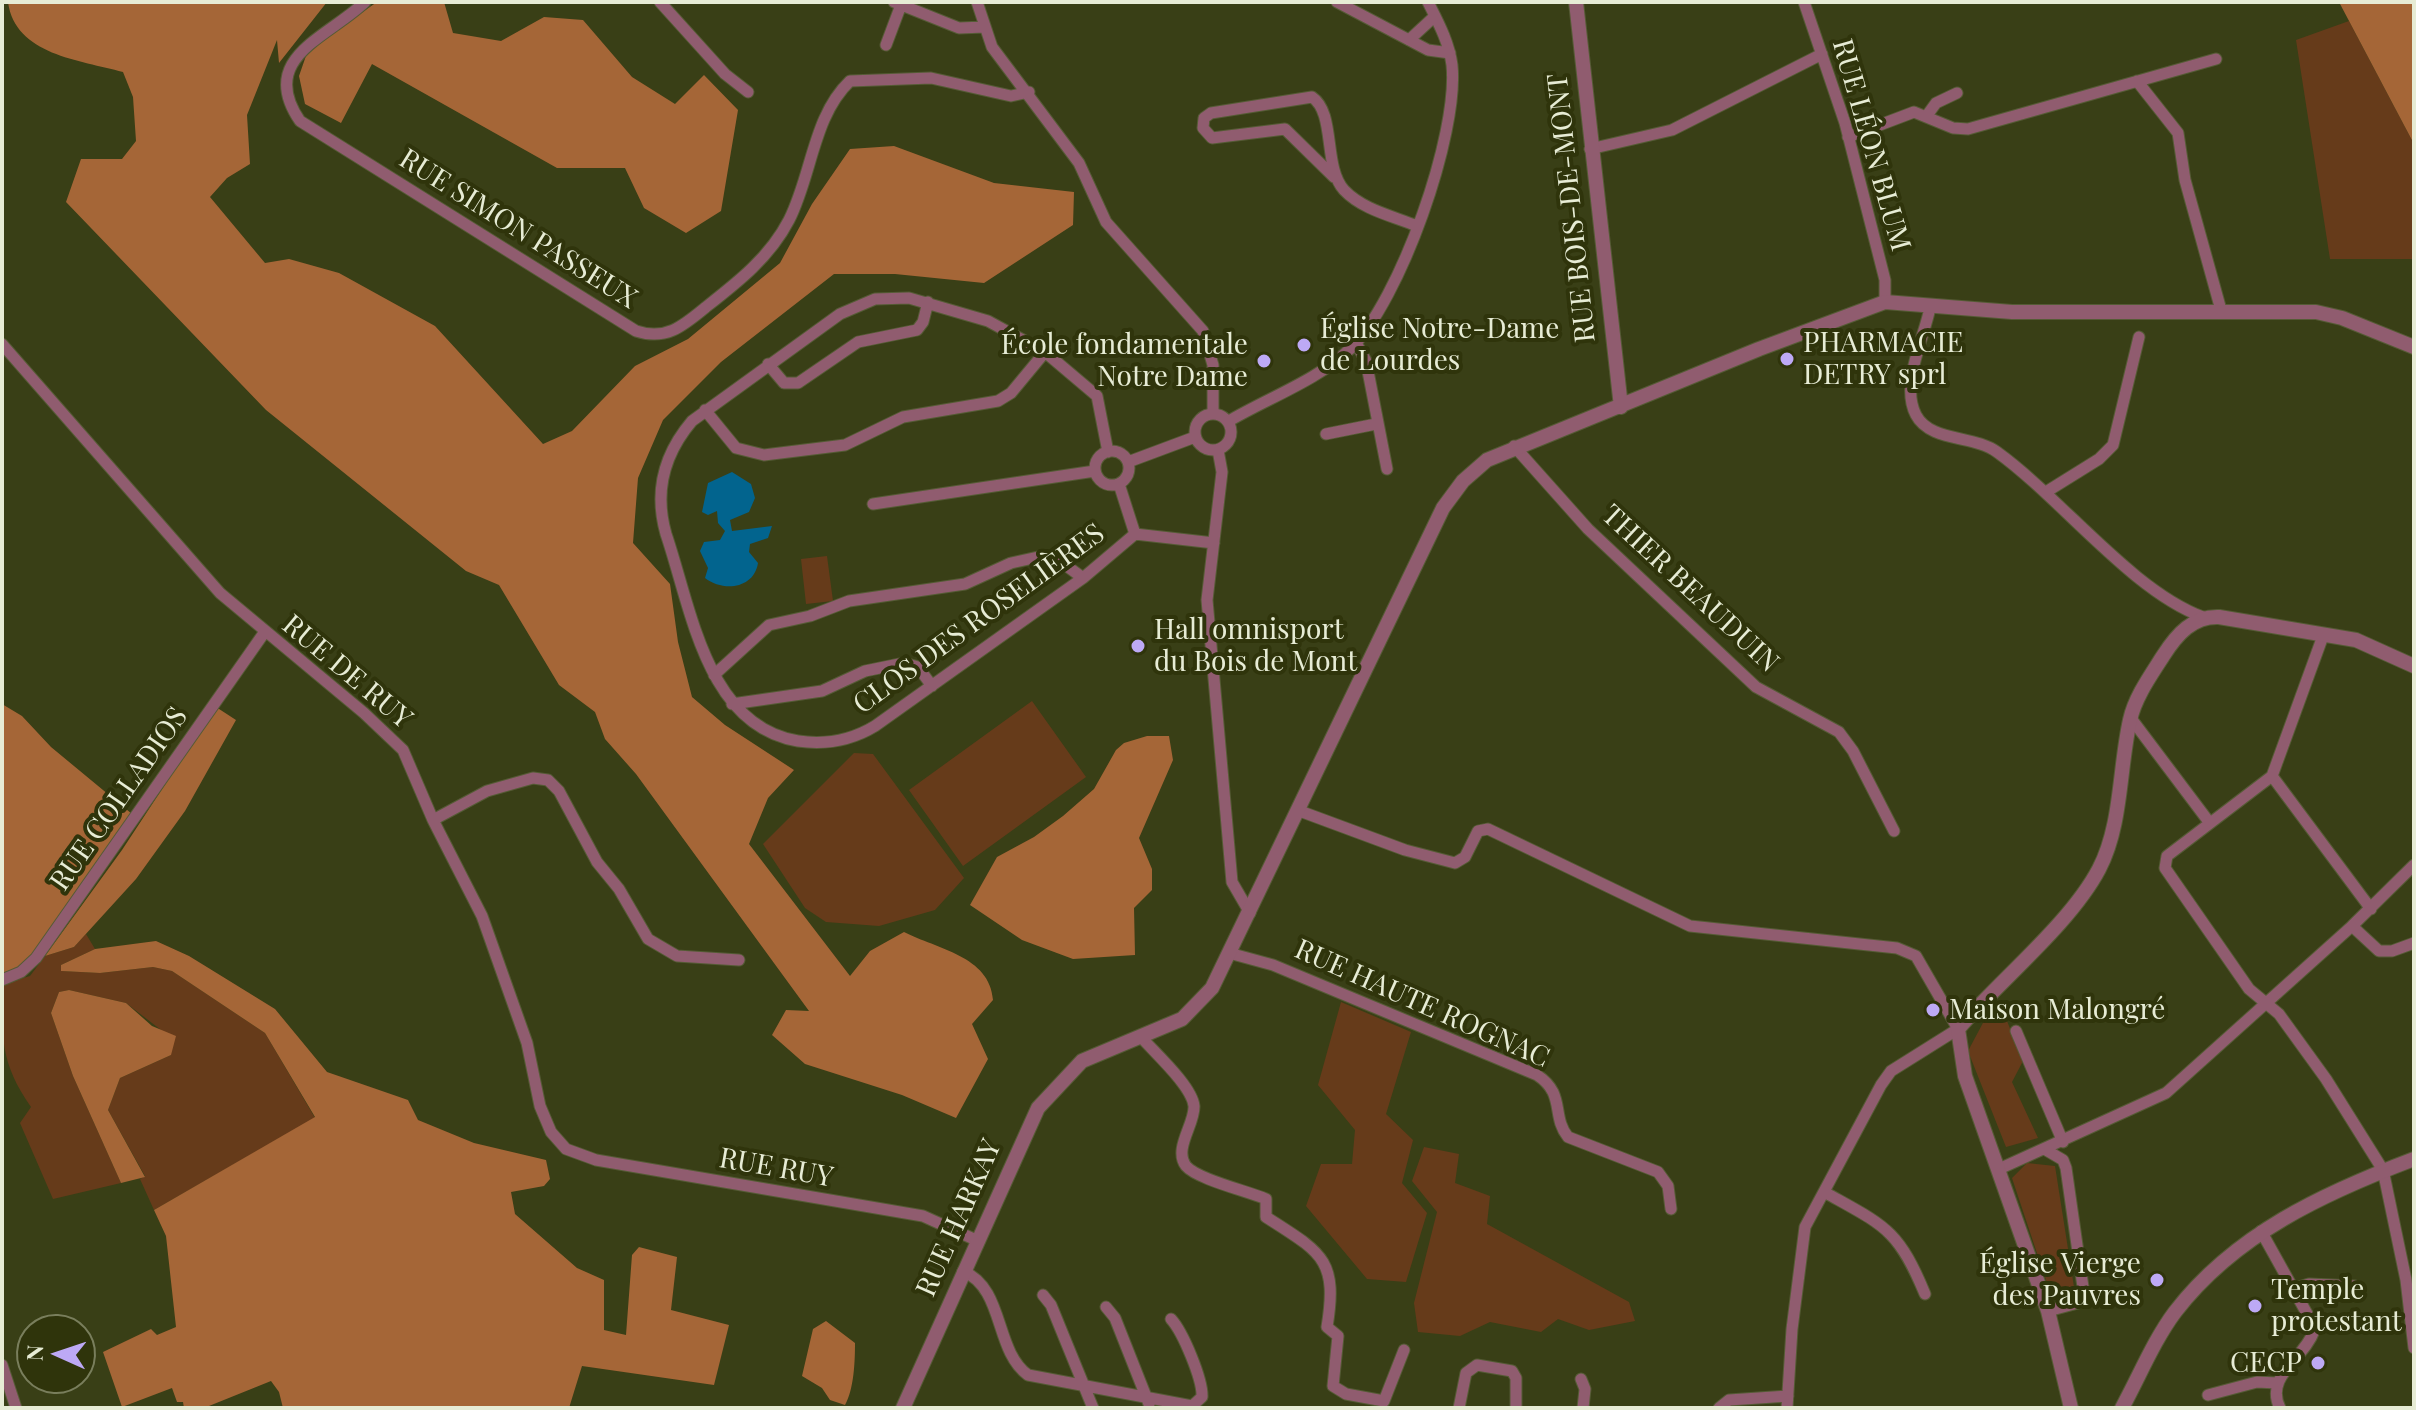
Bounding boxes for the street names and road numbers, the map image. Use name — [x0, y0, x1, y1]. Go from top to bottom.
street label: RUE LÉON BLUM — [1825, 35, 1917, 255]
street label: RUE BOIS-DE-MONT — [1541, 72, 1603, 344]
street label: RUE SIMON PASSEUX — [393, 142, 643, 316]
street label: THIER BEAUDUIN — [1595, 498, 1785, 680]
street label: CLOS DES ROSELIÈRES — [847, 517, 1111, 721]
street label: RUE DE RUY — [275, 608, 419, 736]
street label: RUE COLLADIOS — [43, 701, 195, 897]
street label: RUE HAUTE ROGNAC — [1289, 933, 1555, 1075]
street label: RUE HARKAY — [909, 1134, 1009, 1302]
street label: RUE RUY — [717, 1141, 835, 1195]

